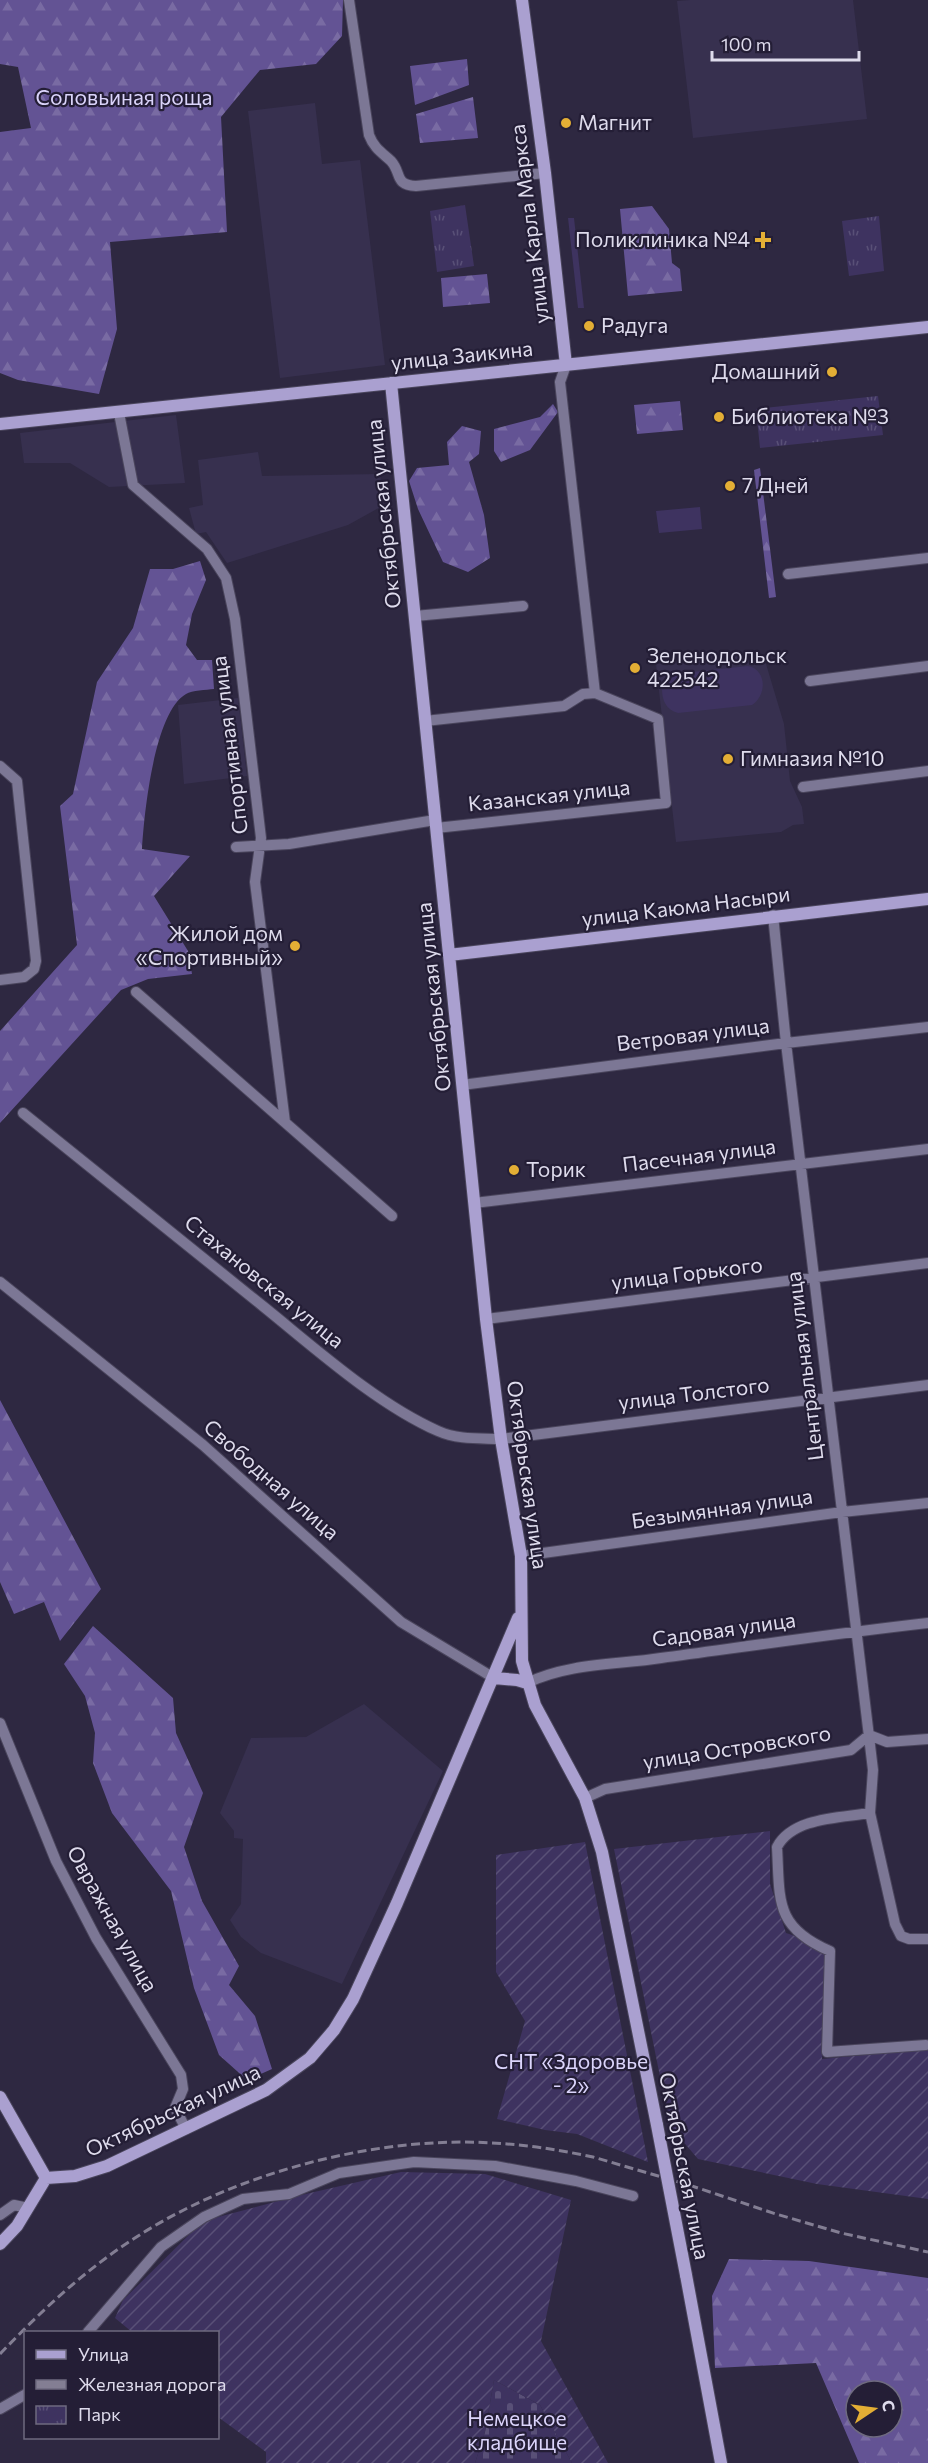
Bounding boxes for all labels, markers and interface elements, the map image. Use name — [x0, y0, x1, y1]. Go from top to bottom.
scale bar — [712, 24, 859, 62]
text: 100 m — [721, 33, 771, 55]
park label: Соловьиная роща — [36, 84, 212, 109]
place label: Магнит — [578, 109, 652, 134]
marker: Магнит — [559, 116, 573, 130]
street label: улица Карла Маркса — [504, 123, 553, 325]
place label: Поликлиника №4 — [575, 226, 750, 251]
marker: Поликлиника №4 — [754, 231, 772, 249]
place label: Радуга — [601, 312, 668, 337]
marker: Радуга — [582, 319, 596, 333]
street label: улица Заикина — [390, 335, 534, 374]
place label: Домашний — [712, 358, 820, 383]
marker: Домашний — [825, 365, 839, 379]
place label: Библиотека №3 — [731, 403, 889, 428]
marker: Библиотека №3 — [712, 410, 726, 424]
street label: Октябрьская улица — [360, 418, 405, 610]
place label: 7 Дней — [742, 472, 809, 497]
marker: 7 Дней — [723, 479, 737, 493]
place label: Зеленодольск 422542 — [647, 642, 787, 691]
street label: Спортивная улица — [205, 655, 252, 836]
marker: Зеленодольск 422542 — [628, 661, 642, 675]
place label: Гимназия №10 — [740, 745, 885, 770]
marker: Гимназия №10 — [721, 752, 735, 766]
street label: Казанская улица — [466, 774, 631, 815]
street label: улица Каюма Насыри — [580, 880, 792, 931]
street label: Октябрьская улица — [410, 901, 455, 1093]
place label: Жилой дом «Спортивный» — [136, 920, 283, 969]
marker: Жилой дом «Спортивный» — [288, 939, 302, 953]
street label: Ветровая улица — [615, 1012, 771, 1055]
street label: Пасечная улица — [621, 1133, 777, 1176]
place label: Торик — [526, 1156, 586, 1181]
marker: Торик — [507, 1163, 521, 1177]
street label: Стахановская улица — [180, 1209, 350, 1353]
street label: улица Горького — [610, 1251, 764, 1294]
street label: Центральная улица — [780, 1270, 828, 1462]
street label: улица Толстого — [617, 1371, 771, 1414]
street label: Октябрьская улица — [503, 1379, 554, 1571]
street label: Свободная улица — [199, 1413, 345, 1544]
street label: Безымянная улица — [629, 1482, 814, 1533]
street label: Садовая улица — [650, 1606, 797, 1651]
street label: улица Островского — [641, 1719, 833, 1774]
street label: Овражная улица — [63, 1841, 164, 1996]
park label: СНТ «Здоровье - 2» — [494, 2048, 648, 2097]
street label: Октябрьская улица — [81, 2058, 264, 2161]
street label: Октябрьская улица — [655, 2070, 716, 2261]
legend — [24, 2331, 219, 2439]
text: Улица — [78, 2343, 129, 2365]
text: Железная дорога — [78, 2373, 226, 2395]
north arrow — [844, 2379, 904, 2439]
text: С — [879, 2398, 900, 2413]
text: Парк — [78, 2403, 121, 2425]
park label: Немецкое кладбище — [467, 2405, 567, 2454]

